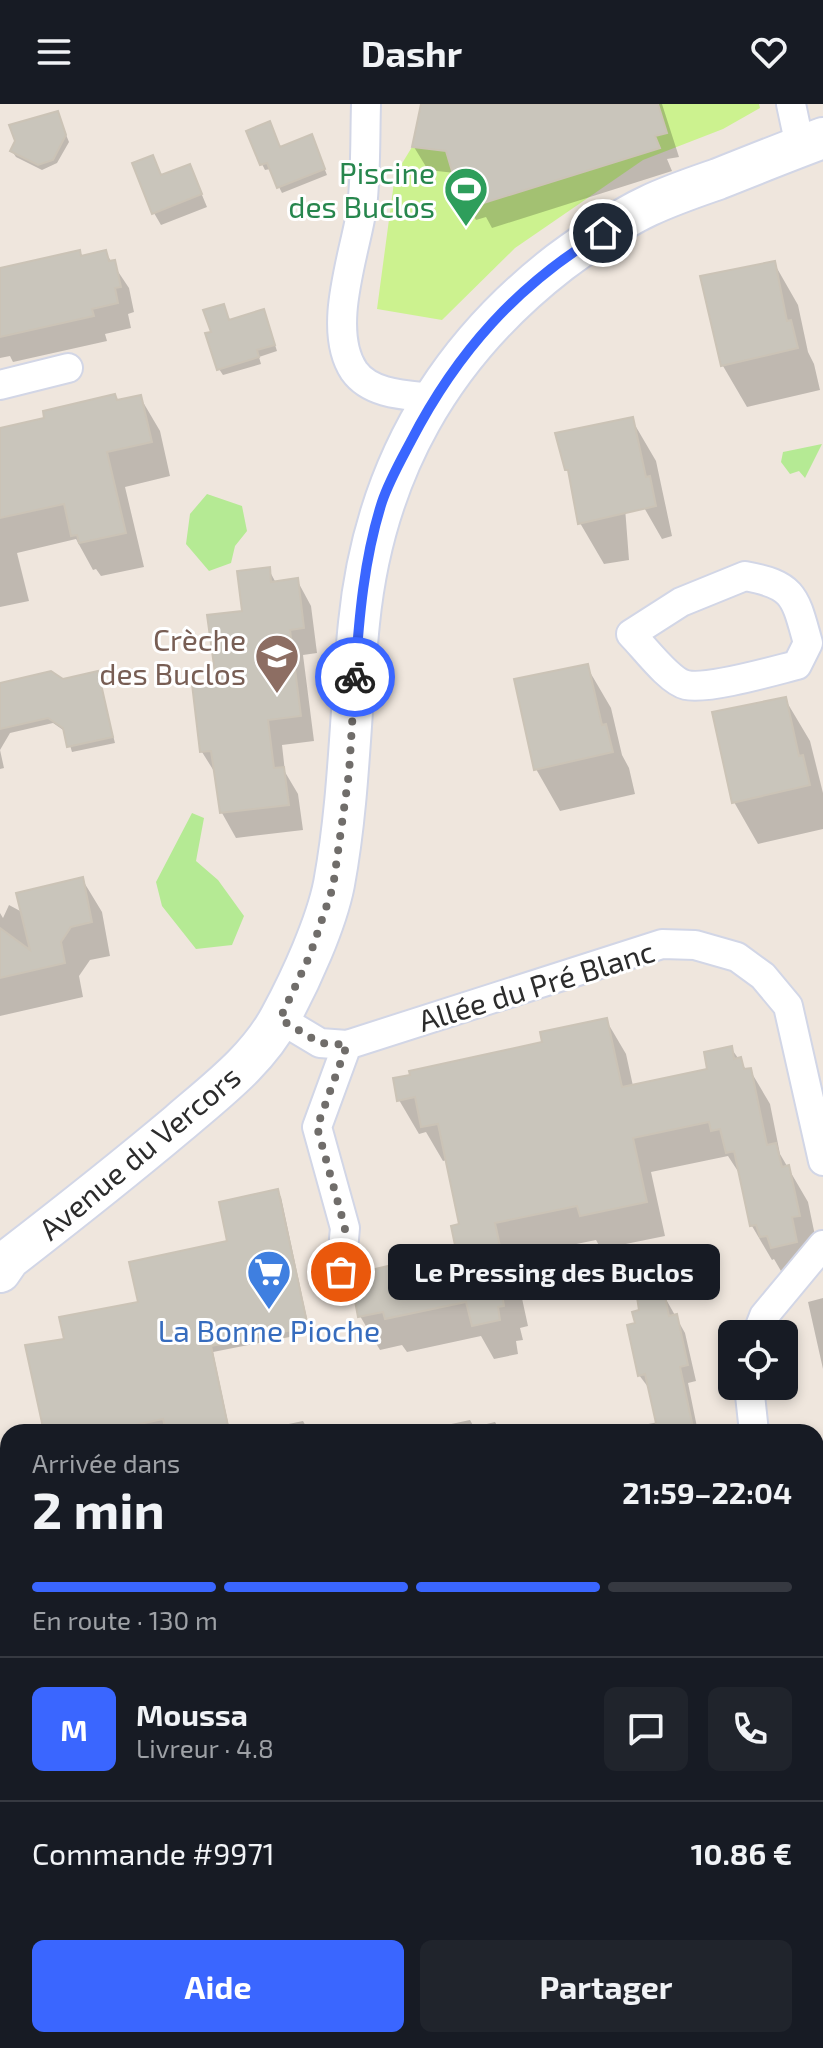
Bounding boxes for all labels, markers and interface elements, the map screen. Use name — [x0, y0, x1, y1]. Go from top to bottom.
icon: menu — [32, 30, 76, 74]
icon: heart — [747, 30, 791, 74]
text: Dashr — [361, 31, 462, 74]
place label: Piscine des Buclos — [288, 154, 435, 224]
sports icon: Piscine des Buclos — [442, 165, 490, 228]
pin — [569, 199, 637, 267]
icon: home — [581, 211, 625, 255]
place label: Crèche des Buclos — [99, 621, 246, 691]
school or university icon: Crèche des Buclos — [253, 632, 301, 695]
courier — [315, 637, 395, 717]
icon: bike — [333, 655, 377, 699]
street label: Allée du Pré Blanc — [414, 932, 658, 1038]
street label: Avenue du Vercors — [31, 1058, 247, 1246]
pin — [307, 1238, 375, 1306]
callout: Le Pressing des Buclos — [389, 1244, 721, 1300]
supermarket icon: La Bonne Pioche — [245, 1248, 293, 1311]
icon: bag — [319, 1250, 363, 1294]
text: Le Pressing des Buclos — [414, 1256, 694, 1287]
place label: La Bonne Pioche — [158, 1312, 380, 1348]
map controls — [718, 1320, 798, 1400]
button: locate — [718, 1320, 798, 1400]
text: Arrivée dans — [32, 1447, 180, 1478]
text: 21:59–22:04 — [622, 1474, 792, 1510]
text: 2 min — [32, 1477, 165, 1539]
text: En route · 130 m — [32, 1604, 218, 1635]
button: chat — [604, 1687, 688, 1771]
button: phone — [708, 1687, 792, 1771]
text: Moussa — [136, 1696, 248, 1732]
text: M — [60, 1711, 88, 1747]
text: Livreur · 4.8 — [136, 1732, 274, 1763]
text: Commande #9971 — [32, 1835, 275, 1871]
text: 10.86 € — [691, 1835, 792, 1871]
button: Aide — [32, 1940, 404, 2032]
button: Partager — [420, 1940, 792, 2032]

